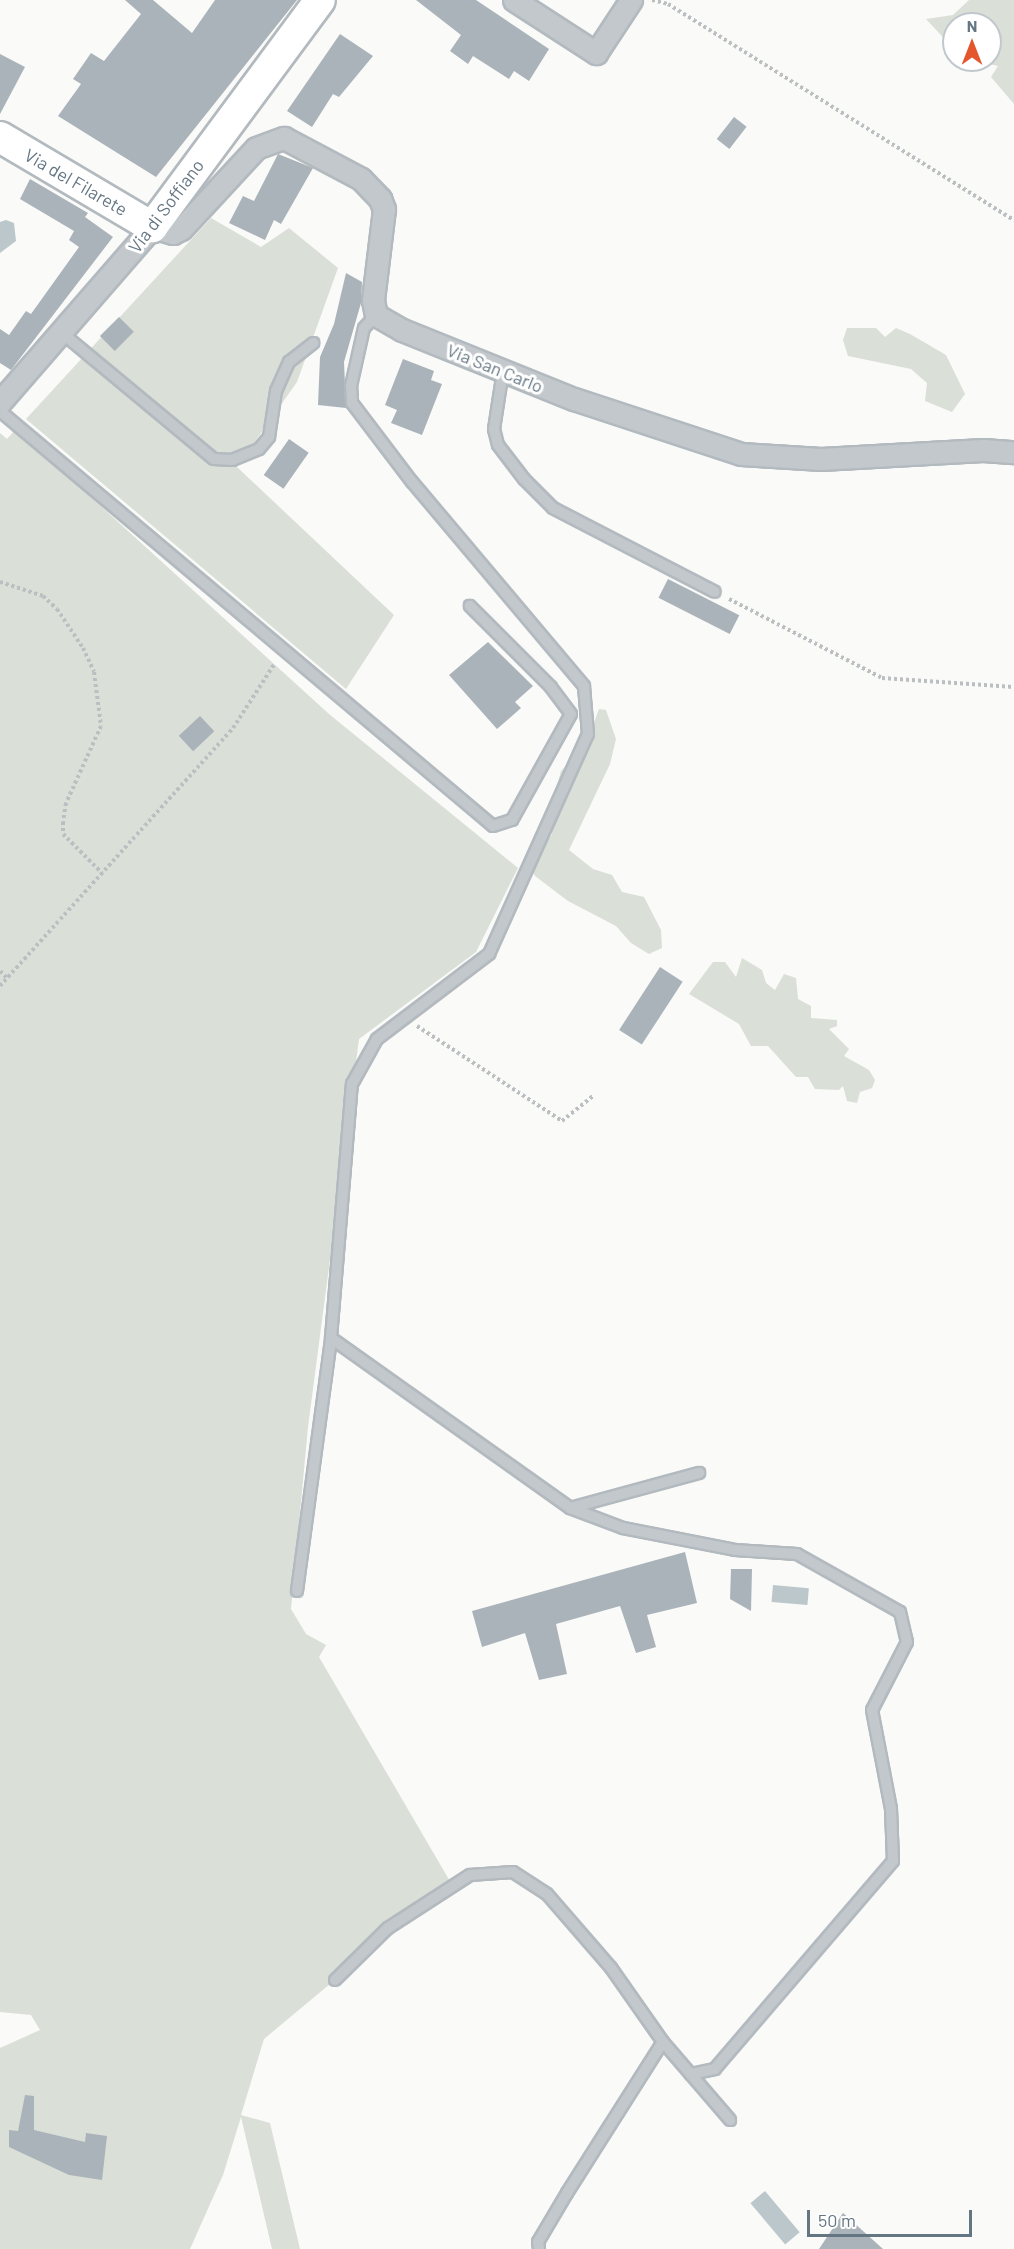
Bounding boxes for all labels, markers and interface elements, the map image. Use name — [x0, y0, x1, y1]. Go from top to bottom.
north arrow — [942, 12, 1002, 72]
text: N — [967, 16, 977, 35]
street label: Via del Filarete — [21, 144, 131, 220]
street label: Via di Soffiano — [124, 155, 208, 257]
street label: Via San Carlo — [444, 339, 546, 397]
scale bar — [810, 2198, 975, 2236]
text: 50 m — [818, 2209, 856, 2231]

